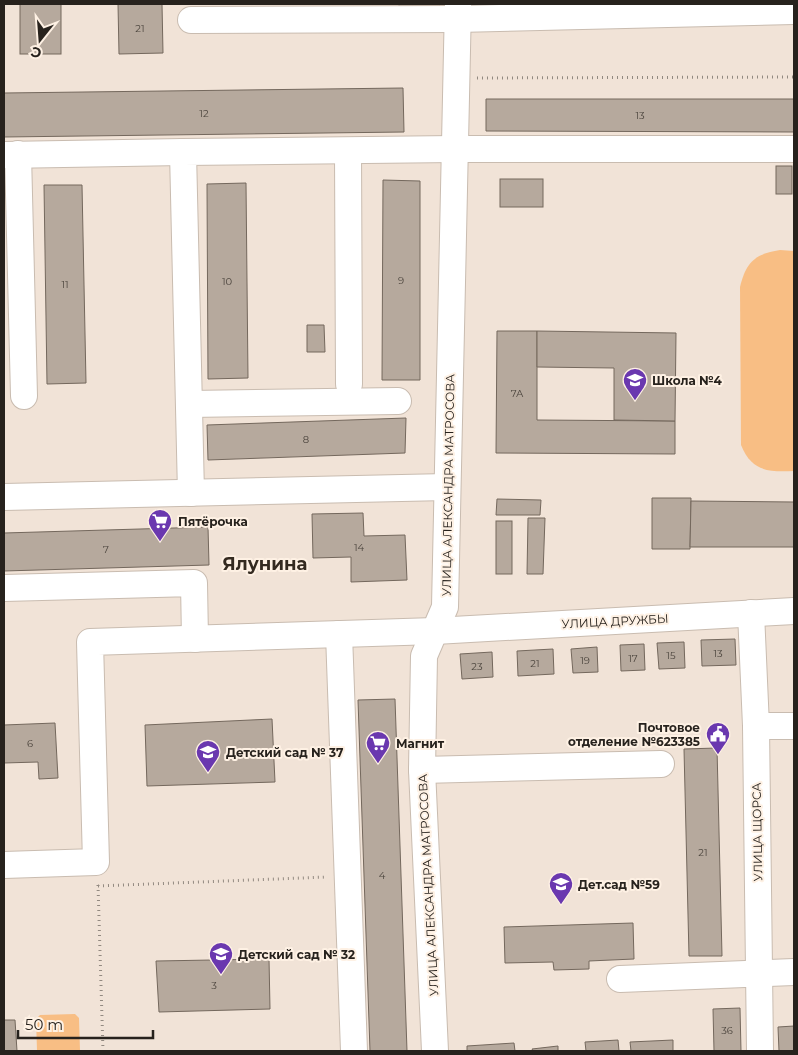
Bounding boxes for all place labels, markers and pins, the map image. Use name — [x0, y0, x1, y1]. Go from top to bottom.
school or university icon: Школа №4 — [622, 367, 648, 401]
place label: Школа №4 — [652, 373, 723, 388]
supermarket icon: Пятёрочка — [147, 508, 173, 542]
place label: Пятёрочка — [178, 514, 248, 529]
place label: Почтовое отделение №623385 — [568, 720, 700, 749]
public building icon: Почтовое отделение №623385 — [705, 721, 731, 755]
supermarket icon: Магнит — [365, 730, 391, 764]
place label: Магнит — [396, 736, 445, 751]
school or university icon: Детский сад № 37 — [195, 739, 221, 773]
place label: Детский сад № 37 — [226, 745, 344, 760]
school or university icon: Дет.сад №59 — [548, 871, 574, 905]
place label: Дет.сад №59 — [578, 877, 660, 892]
school or university icon: Детский сад № 32 — [208, 941, 234, 975]
place label: Детский сад № 32 — [238, 947, 355, 962]

